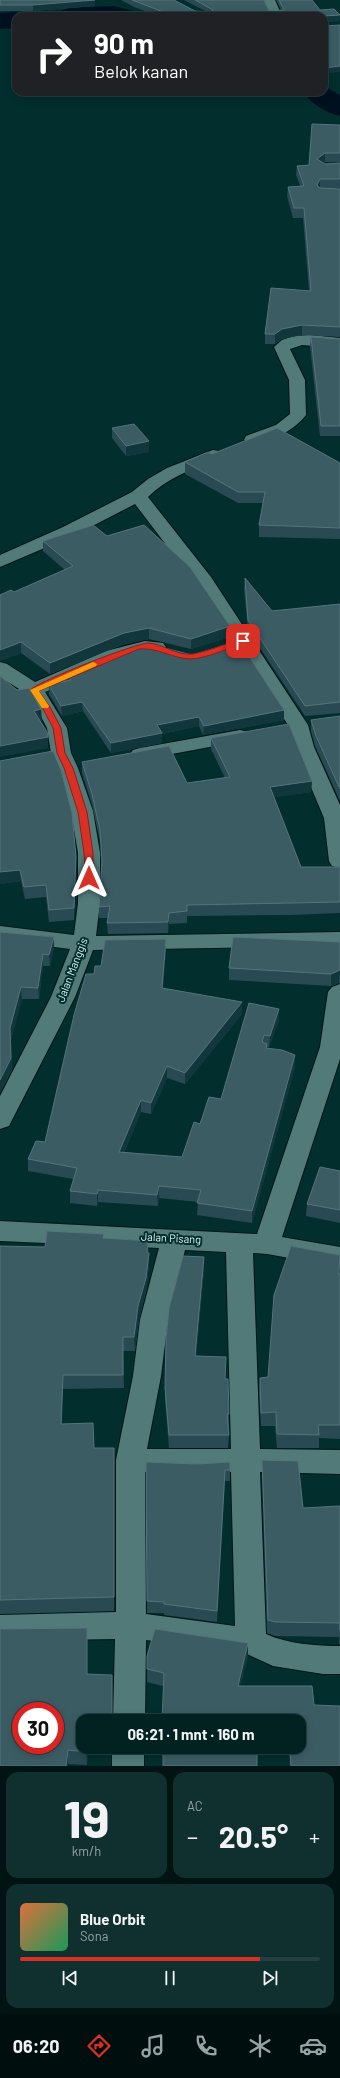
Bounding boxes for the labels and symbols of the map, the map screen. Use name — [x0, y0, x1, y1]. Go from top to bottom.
pin — [226, 624, 260, 658]
position arrow — [68, 857, 110, 899]
street label: Jalan Manggis — [53, 936, 90, 1004]
street label: Jalan Pisang — [141, 1229, 202, 1246]
speed limit sign: 30 — [12, 1702, 64, 1754]

